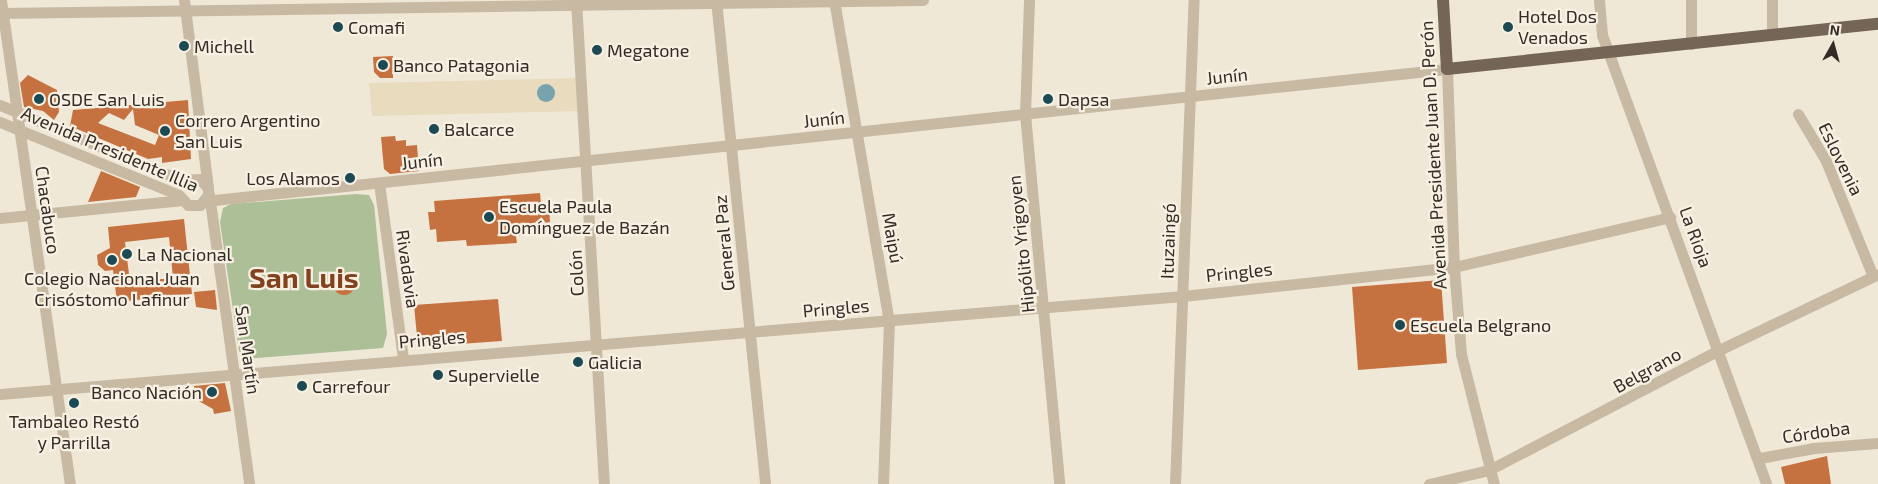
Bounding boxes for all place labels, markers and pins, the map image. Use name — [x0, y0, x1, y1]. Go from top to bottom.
place label: Hotel Dos Venados — [1518, 6, 1597, 48]
place label: Comafi — [348, 16, 405, 38]
marker: Comafi — [332, 21, 344, 33]
marker: Hotel Dos Venados — [1502, 21, 1514, 33]
place label: Michell — [194, 35, 254, 57]
place label: Megatone — [607, 39, 689, 61]
marker: Michell — [178, 40, 190, 52]
marker: Megatone — [591, 44, 603, 56]
place label: Banco Patagonia — [393, 54, 530, 76]
marker: Banco Patagonia — [377, 59, 389, 71]
place label: OSDE San Luis — [49, 88, 165, 110]
place label: Dapsa — [1058, 88, 1109, 110]
marker: OSDE San Luis — [33, 93, 45, 105]
marker: Dapsa — [1042, 93, 1054, 105]
place label: Correro Argentino San Luis — [175, 110, 321, 152]
place label: Balcarce — [444, 118, 514, 140]
marker: Balcarce — [428, 123, 440, 135]
marker: Correro Argentino San Luis — [159, 125, 171, 137]
place label: Los Alamos — [246, 167, 340, 189]
marker: Los Alamos — [344, 172, 356, 184]
place label: Escuela Paula Domínguez de Bazán — [499, 196, 670, 238]
marker: Escuela Paula Domínguez de Bazán — [483, 211, 495, 223]
place label: La Nacional — [137, 243, 232, 265]
marker: La Nacional — [121, 248, 133, 260]
marker: Colegio Nacional Juan Crisóstomo Lafinur — [106, 254, 118, 266]
place label: Colegio Nacional Juan Crisóstomo Lafinur — [24, 268, 200, 310]
place label: Escuela Belgrano — [1410, 314, 1551, 336]
marker: Escuela Belgrano — [1394, 319, 1406, 331]
place label: Galicia — [588, 351, 642, 373]
marker: Galicia — [572, 356, 584, 368]
place label: Supervielle — [448, 364, 540, 386]
marker: Supervielle — [432, 369, 444, 381]
place label: Carrefour — [312, 375, 390, 397]
marker: Carrefour — [296, 380, 308, 392]
place label: Banco Nación — [91, 381, 202, 403]
marker: Banco Nación — [206, 386, 218, 398]
marker: Tambaleo Restó y Parrilla — [68, 397, 80, 409]
place label: Tambaleo Restó y Parrilla — [9, 411, 139, 454]

